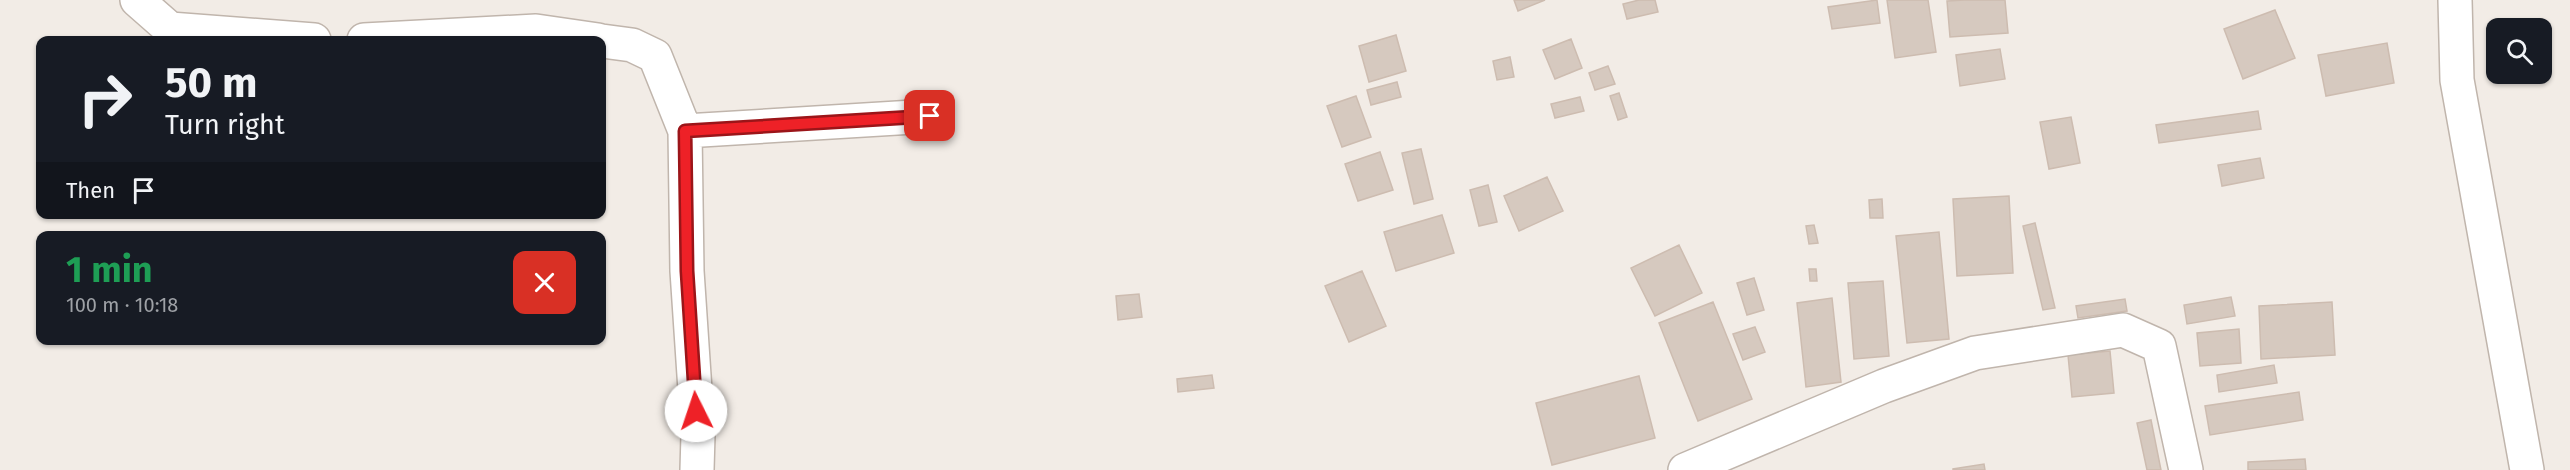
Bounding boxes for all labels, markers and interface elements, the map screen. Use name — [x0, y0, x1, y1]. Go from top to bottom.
map controls — [2486, 18, 2552, 84]
button: search — [2486, 18, 2552, 84]
text: 50 m — [165, 58, 258, 108]
icon: right — [66, 60, 144, 138]
pin — [904, 90, 955, 141]
icon: arrive — [913, 99, 946, 132]
text: Turn right — [165, 109, 285, 141]
icon: arrive — [127, 174, 160, 207]
text: Then — [66, 177, 115, 204]
text: 1 min — [66, 248, 153, 292]
button: close — [513, 251, 576, 314]
text: 100 m · 10:18 — [66, 293, 178, 317]
position arrow — [664, 379, 728, 443]

